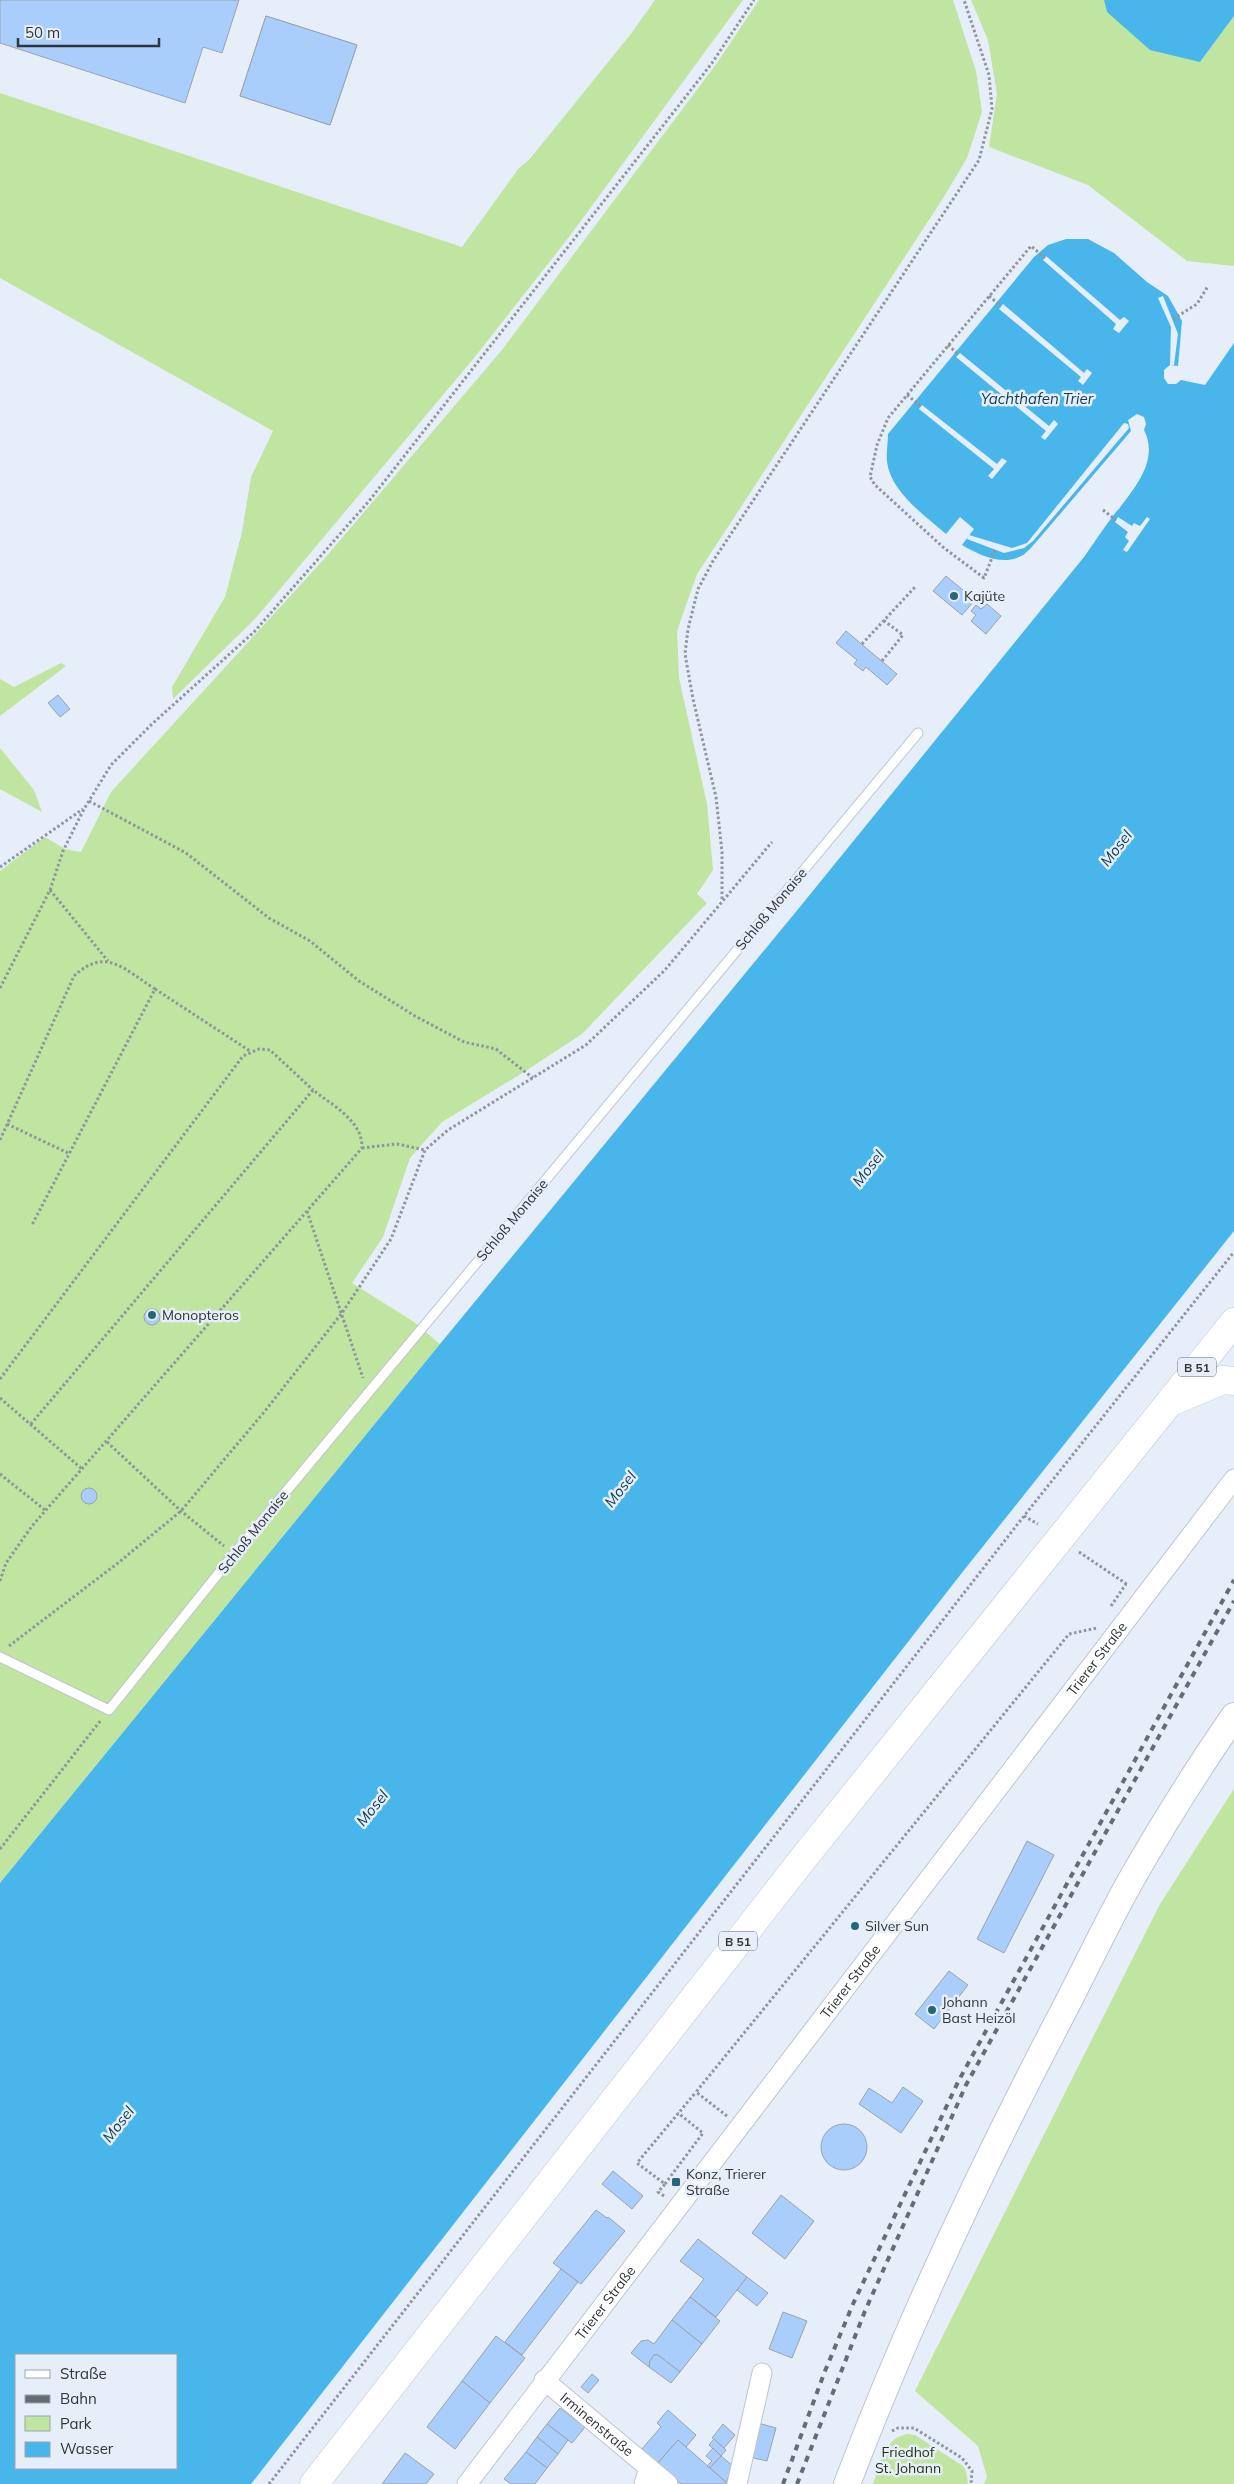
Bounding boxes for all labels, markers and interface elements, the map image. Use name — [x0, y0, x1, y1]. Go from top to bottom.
scale bar — [18, 15, 159, 47]
text: 50 m — [25, 23, 60, 42]
water label: Yachthafen Trier — [981, 389, 1094, 408]
place label: Kajüte — [964, 587, 1005, 605]
marker: Kajüte — [948, 590, 960, 602]
water label: Mosel — [1096, 826, 1136, 870]
street label: Schloß Monaise — [731, 864, 811, 954]
water label: Mosel — [848, 1146, 888, 1190]
street label: Schloß Monaise — [472, 1175, 552, 1265]
place label: Monopteros — [162, 1306, 239, 1324]
marker: Monopteros — [146, 1309, 158, 1321]
road number: B 51 — [1178, 1358, 1216, 1376]
water label: Mosel — [600, 1467, 640, 1511]
street label: Schloß Monaise — [214, 1487, 292, 1577]
street label: Trierer Straße — [1063, 1618, 1131, 1699]
water label: Mosel — [352, 1786, 392, 1830]
place label: Silver Sun — [865, 1917, 929, 1935]
marker: Silver Sun — [849, 1920, 861, 1932]
road number: B 51 — [719, 1932, 757, 1950]
street label: Trierer Straße — [816, 1941, 884, 2022]
place label: Johann Bast Heizöl — [942, 1993, 1015, 2027]
marker: Johann Bast Heizöl — [926, 2004, 938, 2016]
water label: Mosel — [98, 2102, 138, 2146]
place label: Konz, Trierer Straße — [686, 2165, 767, 2199]
marker: Konz, Trierer Straße — [670, 2176, 682, 2188]
street label: Trierer Straße — [571, 2262, 639, 2343]
legend — [15, 2354, 178, 2469]
text: Straße — [60, 2364, 107, 2383]
street label: Irminenstraße — [557, 2388, 637, 2460]
text: Bahn — [60, 2389, 97, 2408]
text: Park — [60, 2414, 92, 2433]
text: Wasser — [60, 2439, 114, 2458]
park label: Friedhof St. Johann — [875, 2443, 941, 2477]

